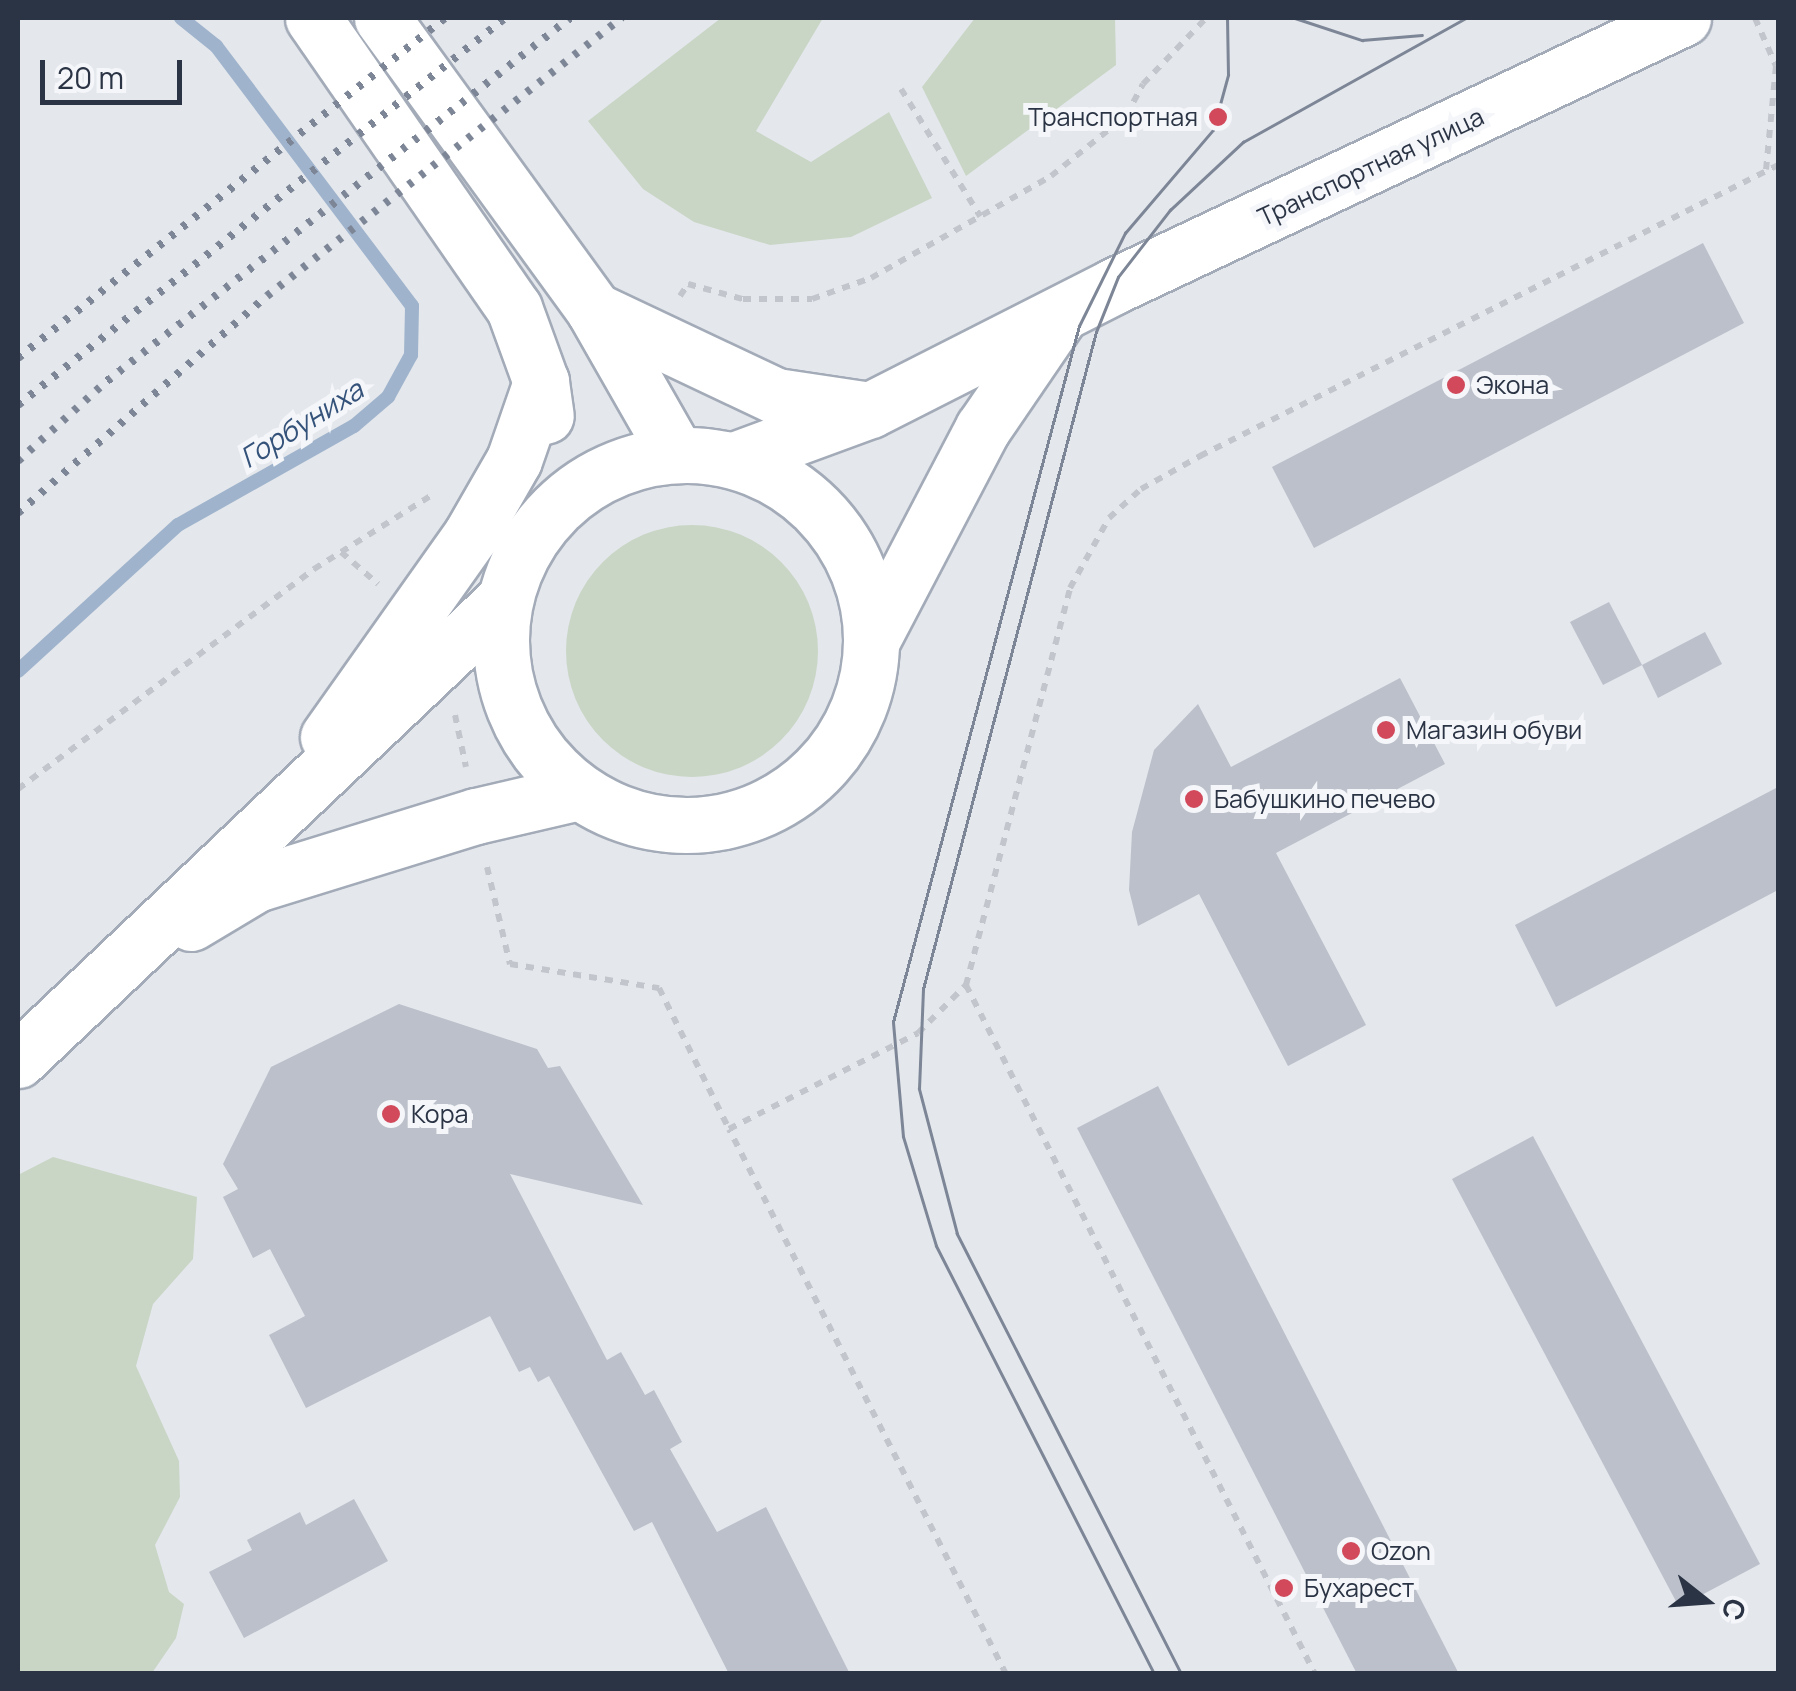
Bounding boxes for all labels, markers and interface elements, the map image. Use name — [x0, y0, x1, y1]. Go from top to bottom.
scale bar — [45, 40, 188, 102]
text: 20 m — [57, 57, 124, 98]
place label: Транспортная — [1028, 102, 1198, 132]
street label: Транспортная улица — [1253, 102, 1489, 232]
marker: Транспортная — [1207, 106, 1229, 128]
place label: Экона — [1476, 370, 1549, 400]
water label: Горбуниха — [233, 372, 369, 474]
marker: Экона — [1445, 374, 1467, 396]
place label: Магазин обуви — [1406, 715, 1582, 745]
marker: Магазин обуви — [1375, 719, 1397, 741]
place label: Бабушкино печево — [1214, 784, 1436, 814]
marker: Бабушкино печево — [1183, 788, 1205, 810]
place label: Кора — [411, 1099, 468, 1129]
marker: Кора — [380, 1103, 402, 1125]
place label: Ozon — [1371, 1536, 1431, 1566]
marker: Ozon — [1340, 1540, 1362, 1562]
north arrow — [1656, 1551, 1756, 1651]
place label: Бухарест — [1304, 1573, 1414, 1603]
marker: Бухарест — [1273, 1577, 1295, 1599]
text: С — [1713, 1594, 1756, 1625]

